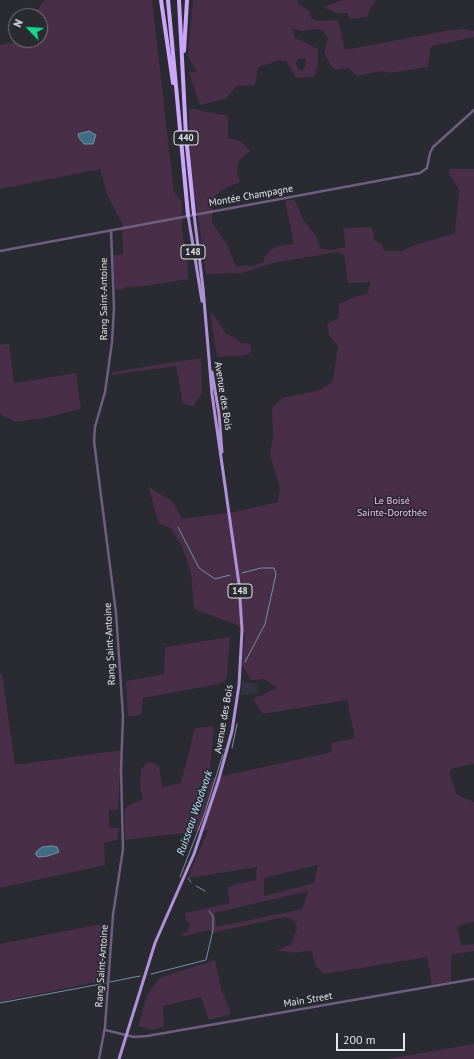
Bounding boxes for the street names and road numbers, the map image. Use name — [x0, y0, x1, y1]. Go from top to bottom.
road number: 440 — [174, 131, 198, 145]
street label: Montée Champagne — [208, 183, 294, 209]
road number: 148 — [181, 245, 205, 259]
street label: Rang Saint-Antoine — [98, 258, 110, 340]
street label: Avenue des Bois — [212, 361, 234, 431]
road number: 148 — [228, 584, 252, 598]
street label: Rang Saint-Antoine — [102, 602, 118, 686]
street label: Avenue des Bois — [212, 684, 236, 754]
street label: Rang Saint-Antoine — [93, 924, 111, 1008]
street label: Main Street — [283, 990, 333, 1010]

